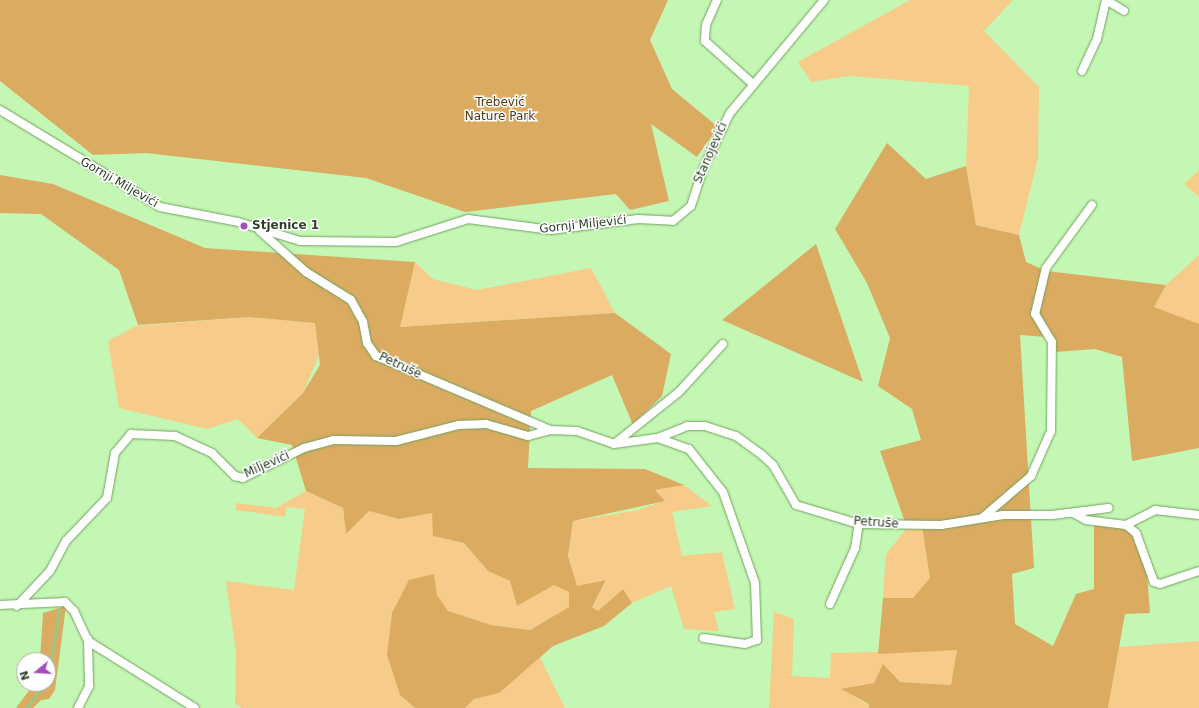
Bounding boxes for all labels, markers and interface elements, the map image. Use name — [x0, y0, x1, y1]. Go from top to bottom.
park label: Trebević Nature Park — [465, 96, 535, 124]
street label: Stanojevići — [691, 120, 731, 186]
street label: Gornji Miljevići — [77, 155, 161, 211]
street label: Gornji Miljevići — [539, 213, 627, 237]
place label: Stjenice 1 — [252, 219, 319, 233]
marker: Stjenice 1 — [239, 221, 249, 231]
street label: Petruše — [377, 350, 423, 382]
street label: Miljevići — [242, 449, 292, 481]
street label: Petruše — [853, 514, 899, 532]
north arrow — [16, 652, 56, 692]
text: N — [17, 669, 33, 682]

